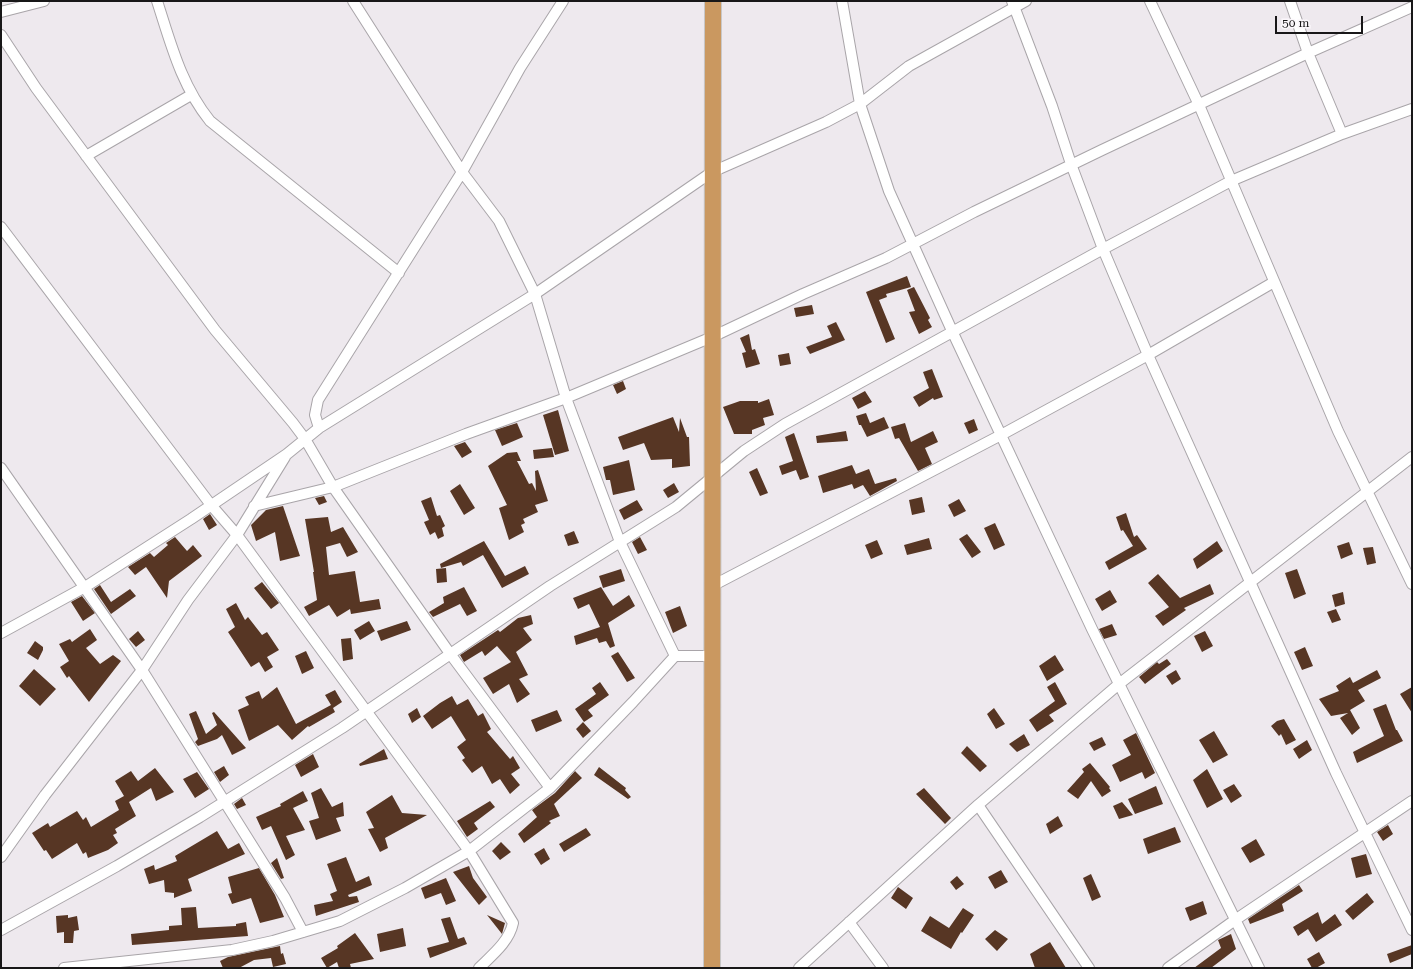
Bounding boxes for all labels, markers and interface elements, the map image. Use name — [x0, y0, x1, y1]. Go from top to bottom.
scale bar — [1277, 8, 1365, 34]
text: 50 m — [1282, 16, 1309, 30]

